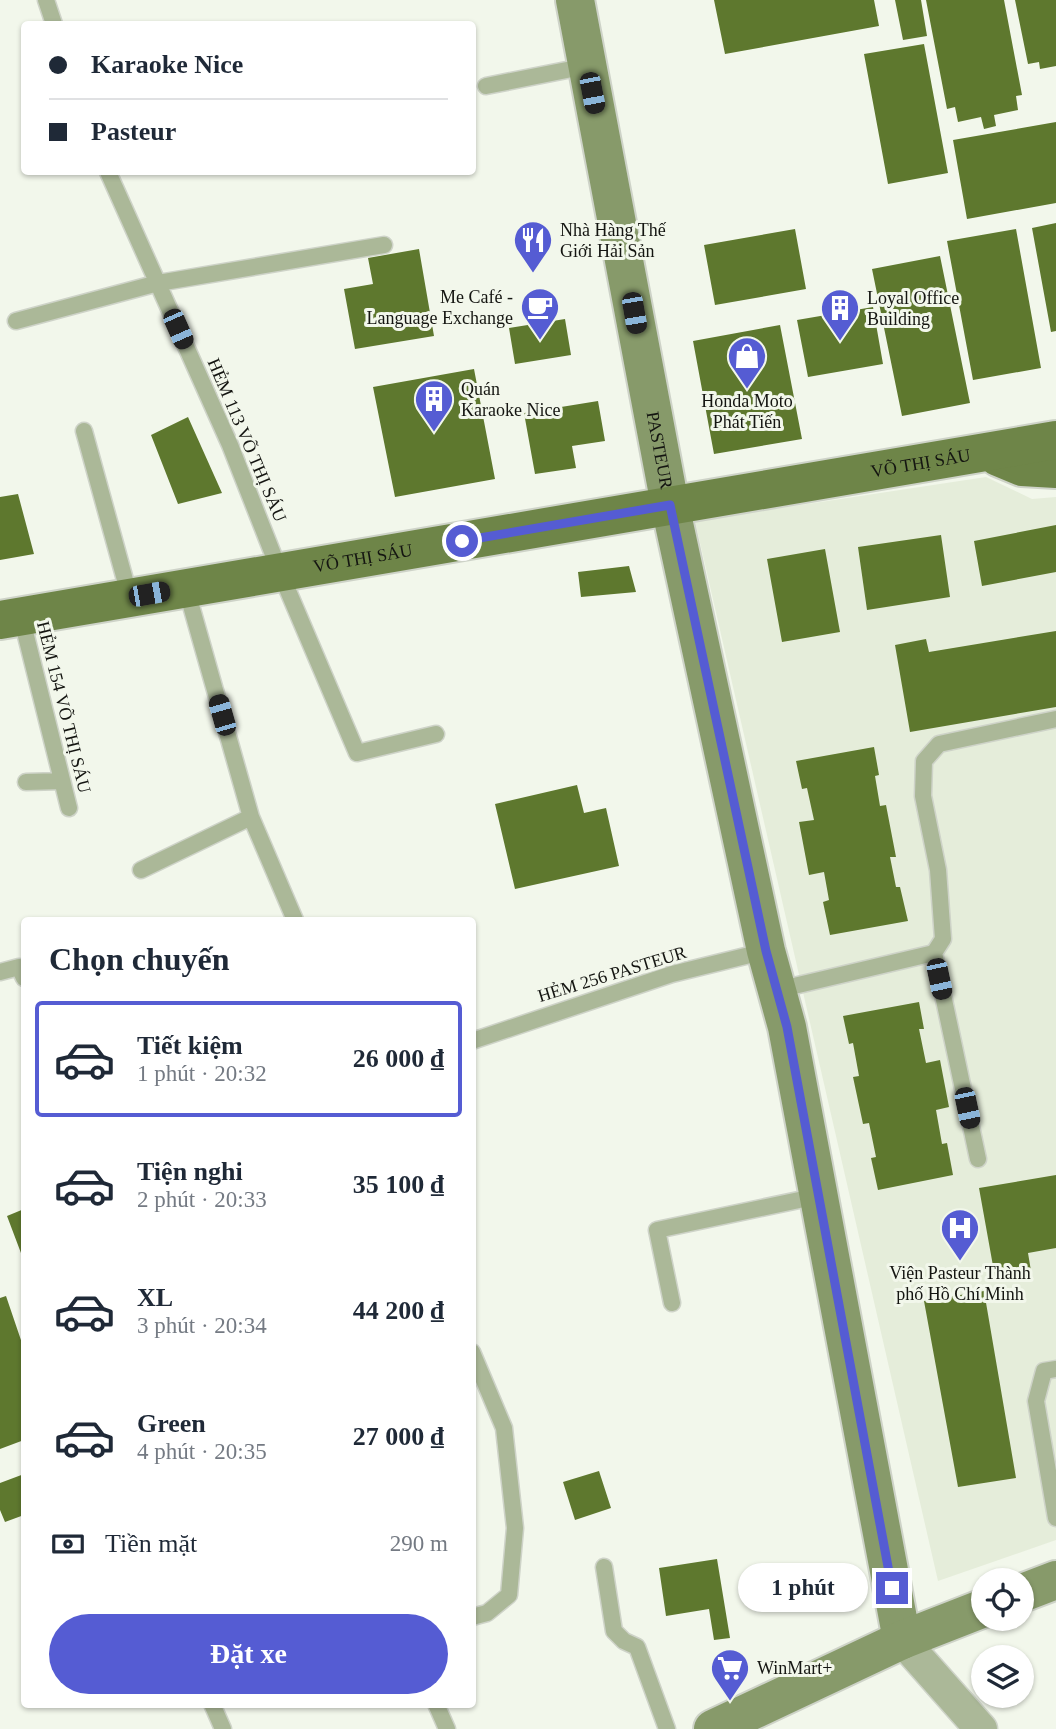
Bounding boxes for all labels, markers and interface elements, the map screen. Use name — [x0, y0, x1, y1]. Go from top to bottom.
text: Karaoke Nice — [91, 50, 243, 79]
car — [578, 70, 607, 116]
text: Pasteur — [91, 117, 176, 146]
restaurant icon: Nhà Hàng Thế Giới Hải Sản — [512, 219, 554, 274]
place label: Nhà Hàng Thế Giới Hải Sản — [560, 220, 667, 261]
cafe icon: Me Café - Language Exchange — [519, 286, 561, 341]
place label: Me Café - Language Exchange — [367, 287, 513, 328]
building icon: Loyal Office Building — [819, 287, 861, 342]
place label: Loyal Office Building — [867, 288, 959, 329]
car — [621, 290, 648, 336]
car — [160, 306, 197, 352]
shop icon: Honda Moto Phát Tiến — [726, 335, 768, 390]
street label: HẺM 113 VÕ THỊ SÁU — [203, 355, 291, 525]
building icon: Quán Karaoke Nice — [413, 378, 455, 433]
place label: Quán Karaoke Nice — [461, 379, 560, 420]
place label: Honda Moto Phát Tiến — [701, 391, 793, 432]
street label: PASTEUR — [643, 410, 677, 490]
street label: VÕ THỊ SÁU — [869, 445, 972, 481]
route start — [446, 525, 478, 557]
street label: VÕ THỊ SÁU — [311, 540, 414, 576]
car — [127, 580, 172, 608]
street label: HẺM 154 VÕ THỊ SÁU — [33, 619, 96, 795]
car — [207, 692, 238, 738]
text: Chọn chuyến — [49, 941, 230, 977]
street label: HẺM 256 PASTEUR — [535, 942, 689, 1006]
car — [925, 956, 954, 1002]
icon: car — [53, 1028, 116, 1091]
text: Tiết kiệm — [137, 1031, 243, 1060]
text: 26 000 ₫ — [353, 1044, 444, 1073]
text: 1 phút · 20:32 — [137, 1061, 267, 1086]
car — [953, 1085, 982, 1131]
icon: car — [53, 1154, 116, 1217]
text: Tiện nghi — [137, 1157, 243, 1186]
text: 35 100 ₫ — [353, 1170, 444, 1199]
text: 2 phút · 20:33 — [137, 1187, 267, 1212]
hospital icon: Viện Pasteur Thành phố Hồ Chí Minh — [939, 1207, 981, 1262]
place label: Viện Pasteur Thành phố Hồ Chí Minh — [889, 1263, 1031, 1304]
icon: car — [53, 1280, 116, 1343]
text: XL — [137, 1283, 173, 1312]
text: 44 200 ₫ — [353, 1296, 444, 1325]
text: 3 phút · 20:34 — [137, 1313, 267, 1338]
icon: car — [53, 1406, 116, 1469]
text: Green — [137, 1409, 206, 1438]
text: 27 000 ₫ — [353, 1422, 444, 1451]
text: 4 phút · 20:35 — [137, 1439, 267, 1464]
icon: cash — [49, 1525, 87, 1563]
text: Tiền mặt — [105, 1529, 197, 1558]
text: 290 m — [390, 1531, 448, 1556]
callout: 1 phút — [738, 1564, 868, 1612]
map controls — [971, 1568, 1034, 1708]
button: locate — [971, 1568, 1034, 1631]
route end — [876, 1572, 908, 1604]
text: 1 phút — [771, 1575, 835, 1600]
button: Đặt xe — [49, 1614, 448, 1694]
button: layers — [971, 1645, 1034, 1708]
supermarket icon: WinMart+ — [709, 1647, 751, 1702]
place label: WinMart+ — [757, 1658, 832, 1678]

